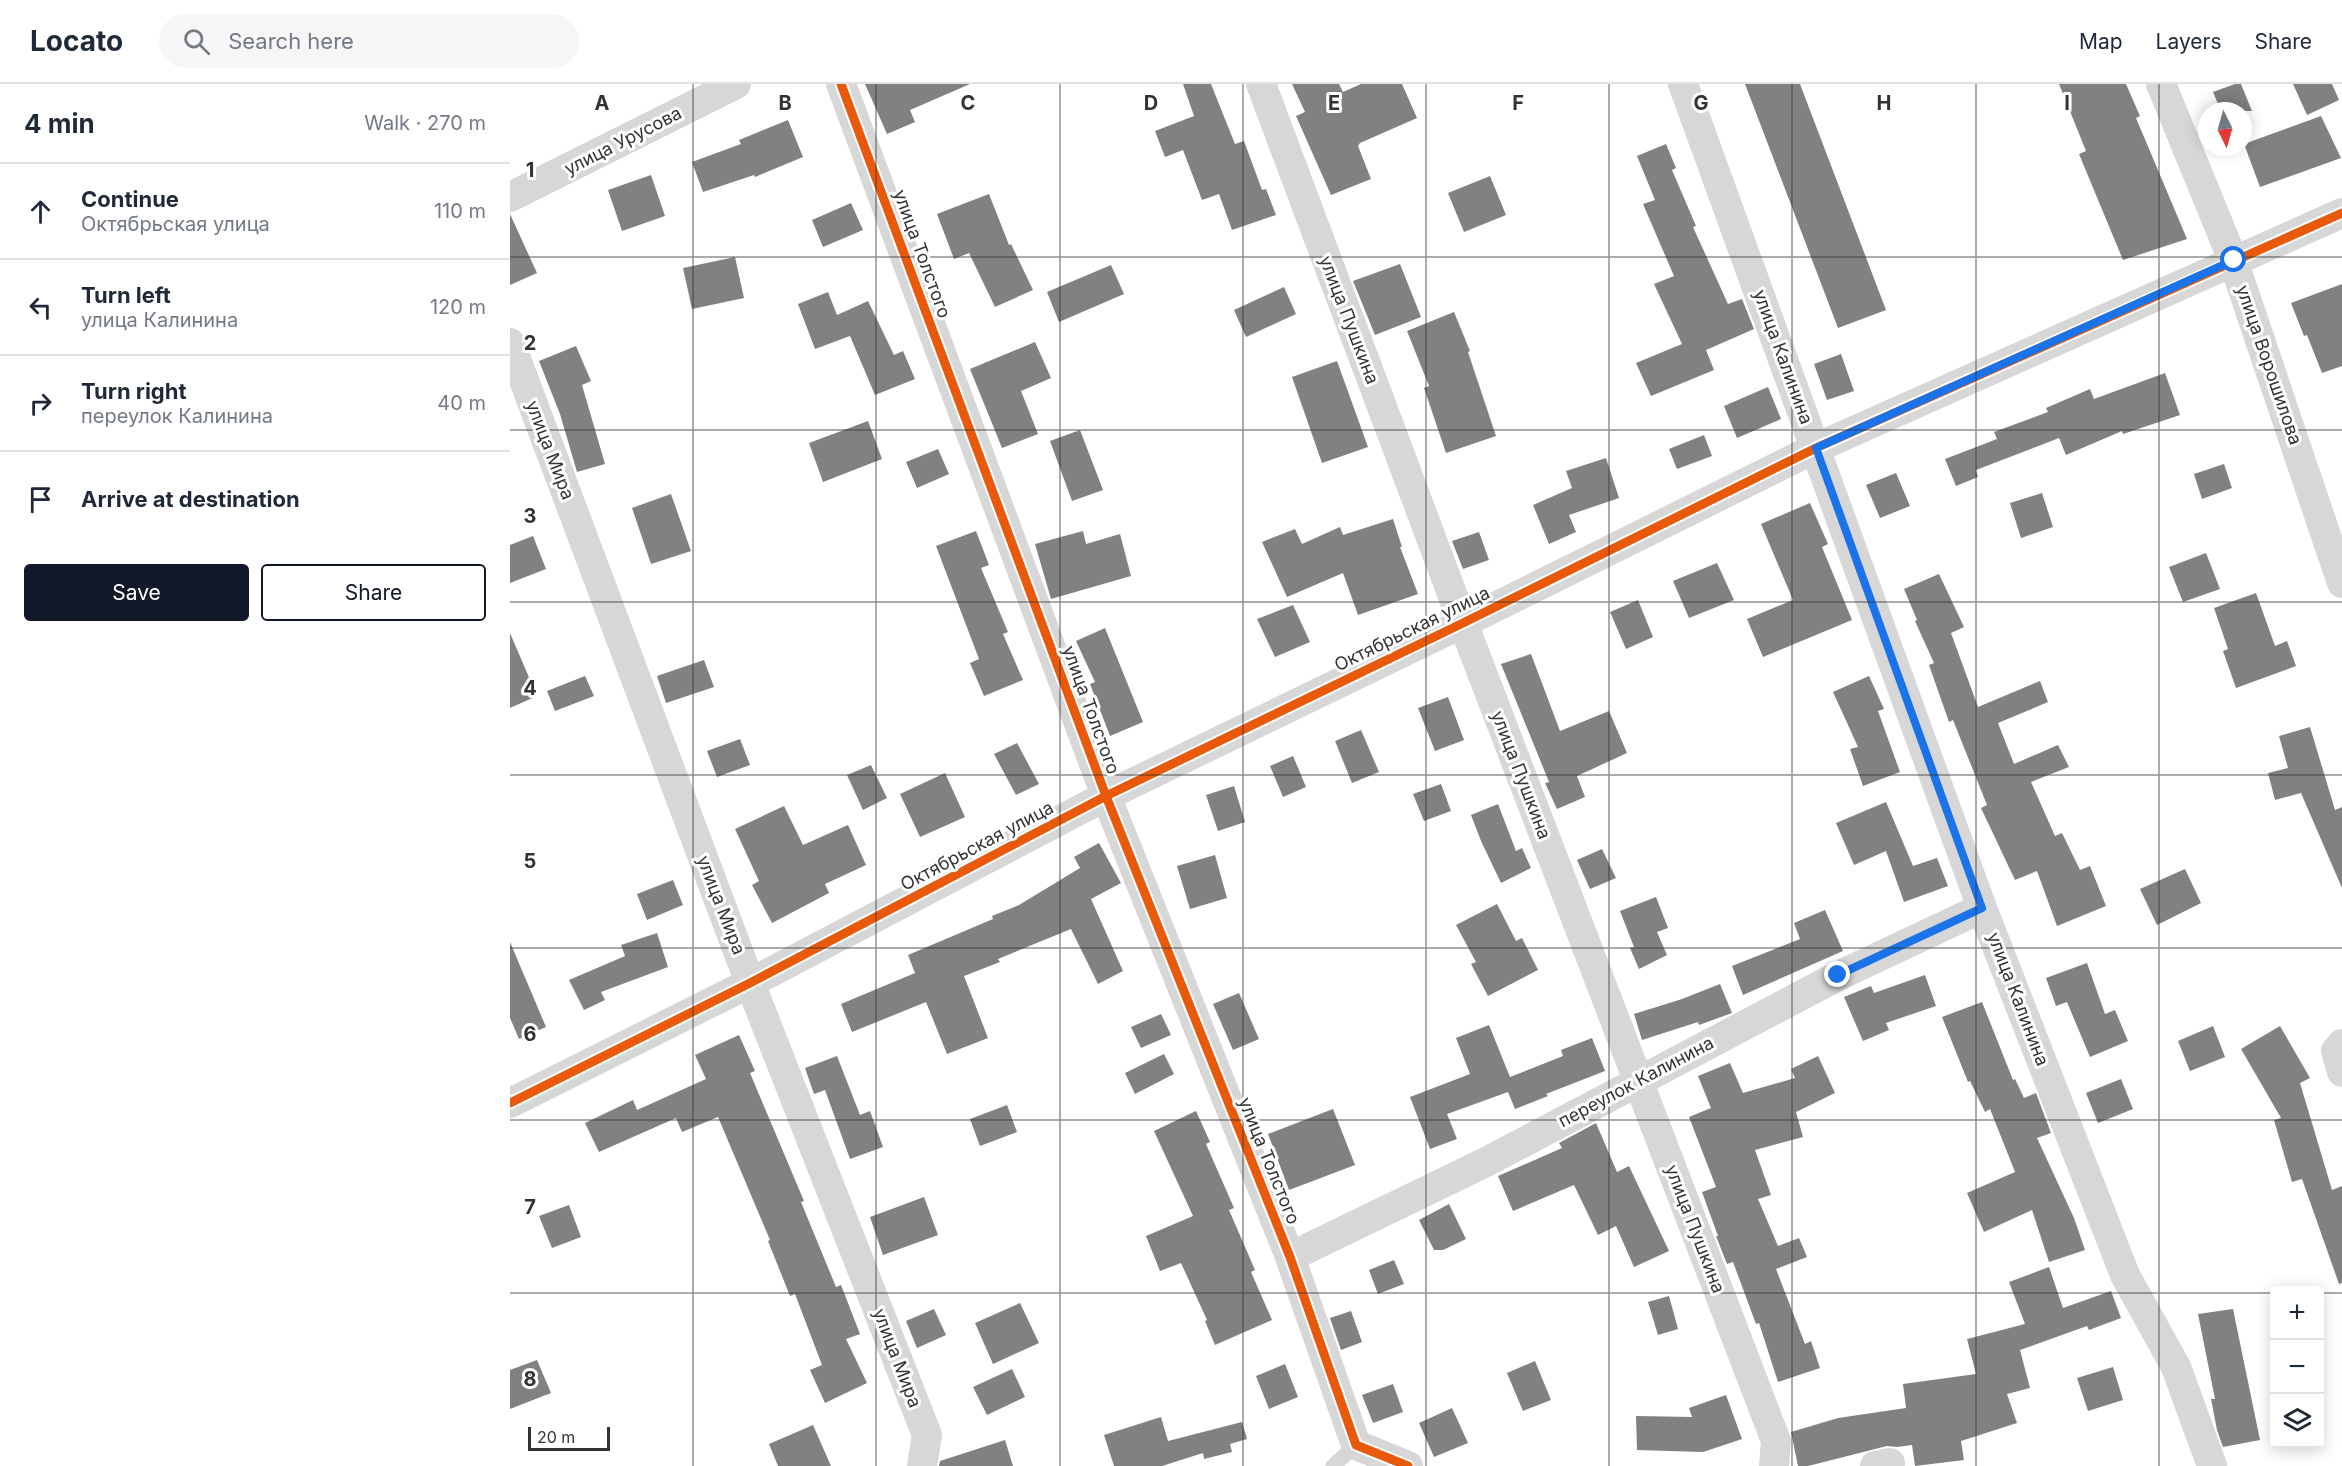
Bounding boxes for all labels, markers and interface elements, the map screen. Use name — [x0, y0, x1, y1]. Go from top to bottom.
search box — [159, 14, 579, 68]
text: Locato — [30, 24, 123, 58]
icon: search — [180, 25, 213, 58]
text: Search here — [228, 28, 354, 54]
text: Map — [2079, 29, 2123, 54]
text: Layers — [2156, 29, 2222, 54]
text: Share — [2255, 29, 2312, 54]
text: A — [595, 91, 610, 115]
text: B — [778, 91, 792, 115]
text: C — [961, 91, 975, 115]
text: D — [1144, 91, 1158, 115]
text: E — [1328, 91, 1340, 115]
text: F — [1512, 91, 1524, 115]
text: G — [1693, 91, 1709, 115]
text: H — [1877, 91, 1891, 115]
text: I — [2064, 91, 2070, 115]
street label: улица Урусова — [561, 102, 685, 179]
north arrow — [2198, 102, 2252, 156]
text: 4 min — [24, 108, 95, 139]
text: Walk · 270 m — [364, 111, 486, 135]
text: 1 — [526, 158, 534, 182]
text: Continue — [81, 186, 179, 212]
street label: улица Толстого — [890, 187, 955, 321]
icon: ahead — [24, 195, 57, 228]
text: 110 m — [434, 199, 486, 223]
text: Октябрьская улица — [81, 212, 270, 236]
route start — [2220, 246, 2246, 272]
street label: улица Пушкина — [1315, 253, 1384, 387]
text: Turn left — [81, 282, 171, 308]
street label: улица Ворошилова — [2232, 282, 2307, 447]
street label: улица Калинина — [1749, 287, 1818, 427]
icon: left — [24, 291, 57, 324]
text: 120 m — [430, 295, 486, 319]
text: улица Калинина — [81, 308, 238, 332]
text: 2 — [524, 331, 536, 355]
text: Turn right — [81, 378, 187, 404]
icon: right — [24, 387, 57, 420]
text: 40 m — [437, 391, 486, 415]
street label: улица Мира — [522, 397, 579, 502]
text: переулок Калинина — [81, 404, 273, 428]
icon: arrive — [24, 483, 57, 516]
text: Arrive at destination — [81, 486, 300, 512]
text: 3 — [524, 504, 536, 528]
button: Save — [24, 564, 249, 621]
button: Share — [261, 564, 486, 621]
street label: Октябрьская улица — [1331, 582, 1493, 675]
street label: улица Толстого — [1059, 643, 1124, 777]
text: 4 — [523, 676, 537, 700]
street label: улица Пушкина — [1487, 708, 1556, 842]
street label: Октябрьская улица — [897, 796, 1057, 895]
text: 5 — [524, 849, 536, 873]
street label: улица Мира — [693, 852, 750, 957]
street label: улица Калинина — [1983, 929, 2054, 1069]
route end — [1824, 961, 1850, 987]
text: 6 — [524, 1022, 537, 1046]
street label: переулок Калинина — [1555, 1032, 1717, 1131]
street label: улица Толстого — [1234, 1094, 1305, 1227]
street label: улица Пушкина — [1661, 1162, 1730, 1296]
text: 7 — [524, 1195, 536, 1219]
map controls — [2270, 1286, 2324, 1448]
button: + — [2270, 1286, 2324, 1340]
street label: улица Мира — [869, 1305, 926, 1410]
button: − — [2270, 1340, 2324, 1394]
text: 8 — [523, 1367, 537, 1391]
button: layers — [2270, 1394, 2324, 1448]
scale bar — [528, 1424, 610, 1452]
text: 20 m — [537, 1427, 575, 1447]

